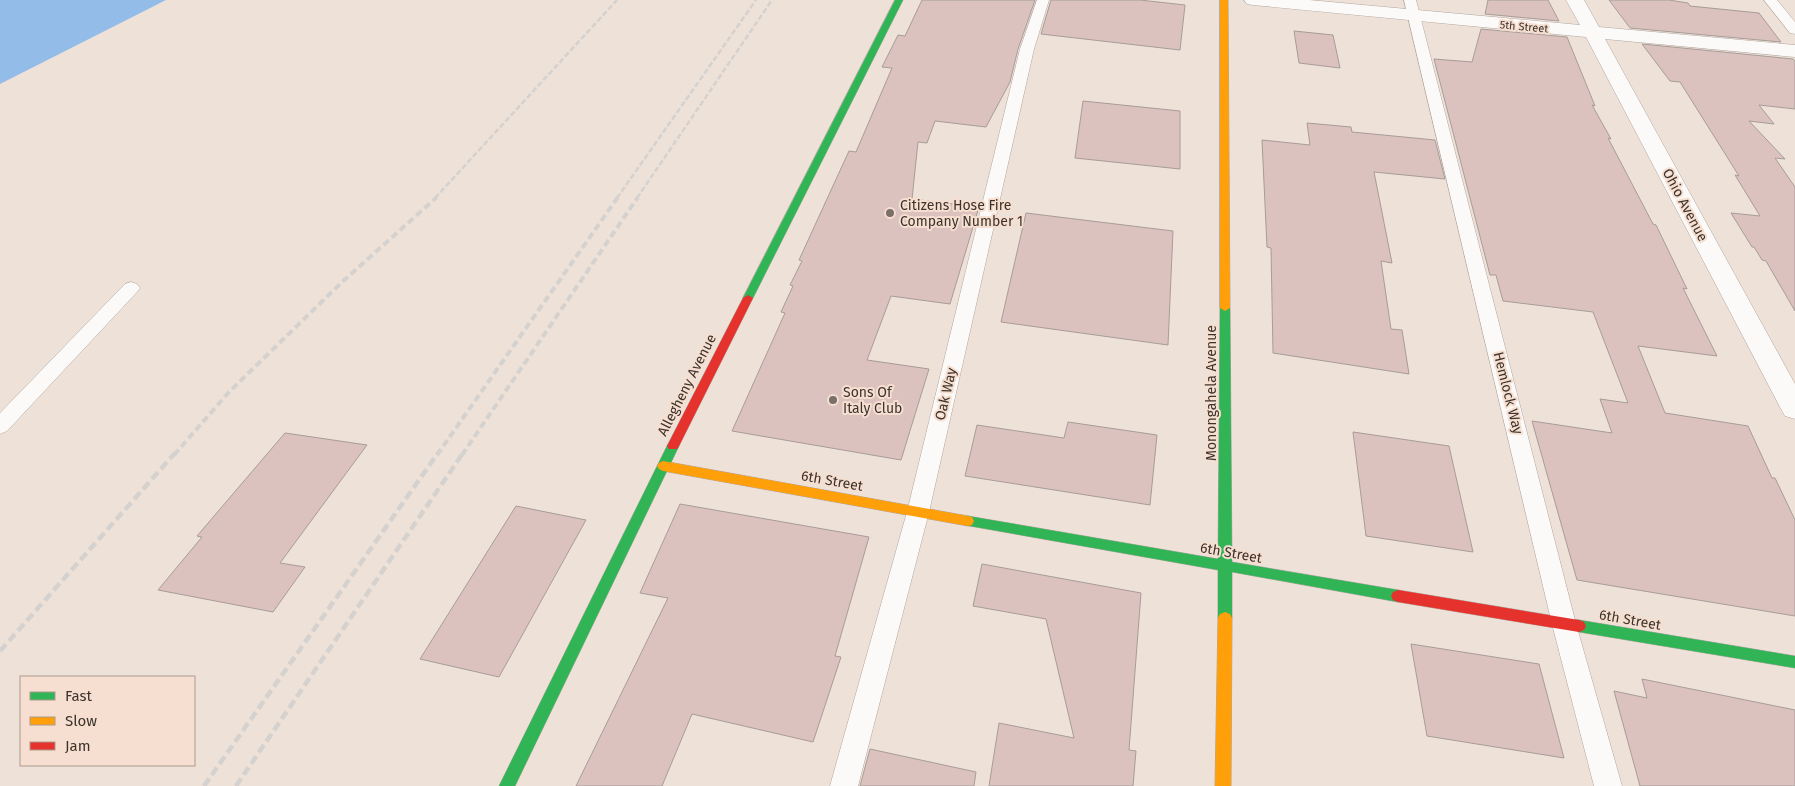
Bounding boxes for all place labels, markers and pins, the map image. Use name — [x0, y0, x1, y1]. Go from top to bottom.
place label: Citizens Hose Fire Company Number 1 — [900, 197, 1023, 230]
marker: Citizens Hose Fire Company Number 1 — [884, 207, 896, 219]
place label: Sons Of Italy Club — [843, 384, 902, 417]
marker: Sons Of Italy Club — [827, 394, 839, 406]

